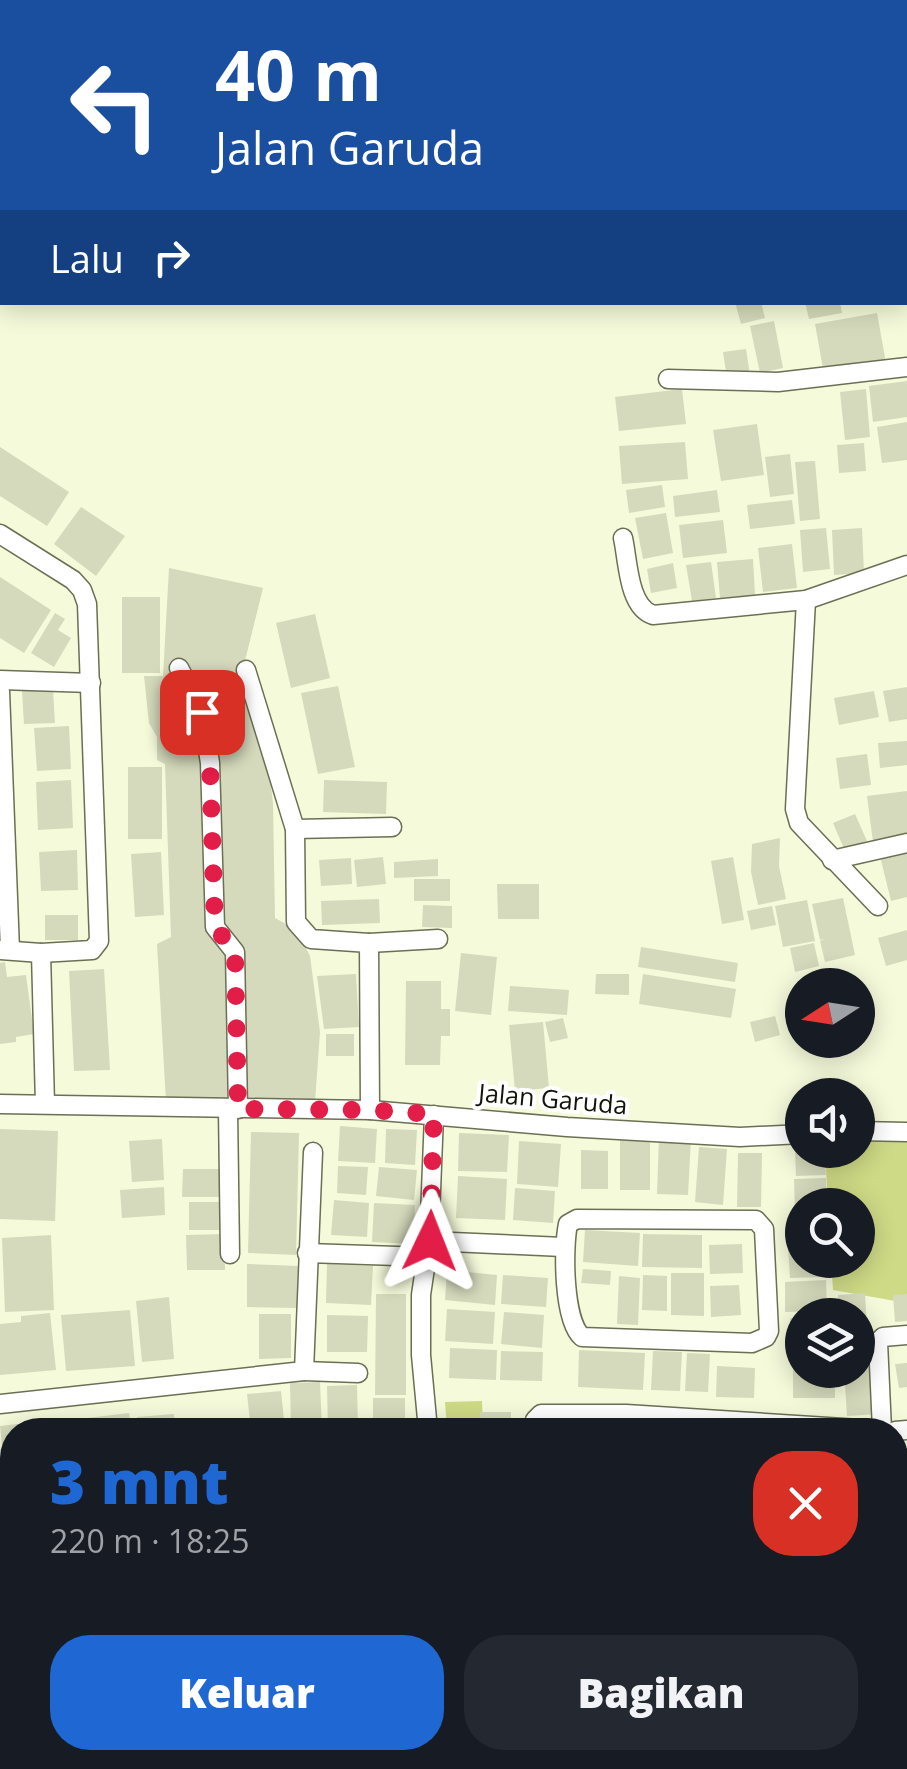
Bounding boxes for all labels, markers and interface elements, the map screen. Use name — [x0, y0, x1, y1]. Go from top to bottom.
text: 40 m — [215, 26, 382, 122]
icon: left — [50, 40, 180, 170]
text: Jalan Garuda — [215, 117, 484, 178]
icon: right — [144, 230, 199, 285]
text: Lalu — [50, 232, 124, 284]
pin — [160, 670, 245, 755]
icon: arrive — [175, 685, 230, 740]
north arrow — [785, 968, 875, 1058]
map controls — [785, 968, 875, 1388]
street label: Jalan Garuda — [475, 1074, 629, 1121]
button: sound — [785, 1078, 875, 1168]
button: search — [785, 1188, 875, 1278]
position arrow — [378, 1189, 482, 1293]
button: layers — [785, 1298, 875, 1388]
text: 3 mnt — [50, 1440, 229, 1522]
button: close — [753, 1451, 858, 1556]
text: 220 m · 18:25 — [50, 1519, 249, 1562]
button: Keluar — [50, 1635, 444, 1750]
button: Bagikan — [464, 1635, 858, 1750]

